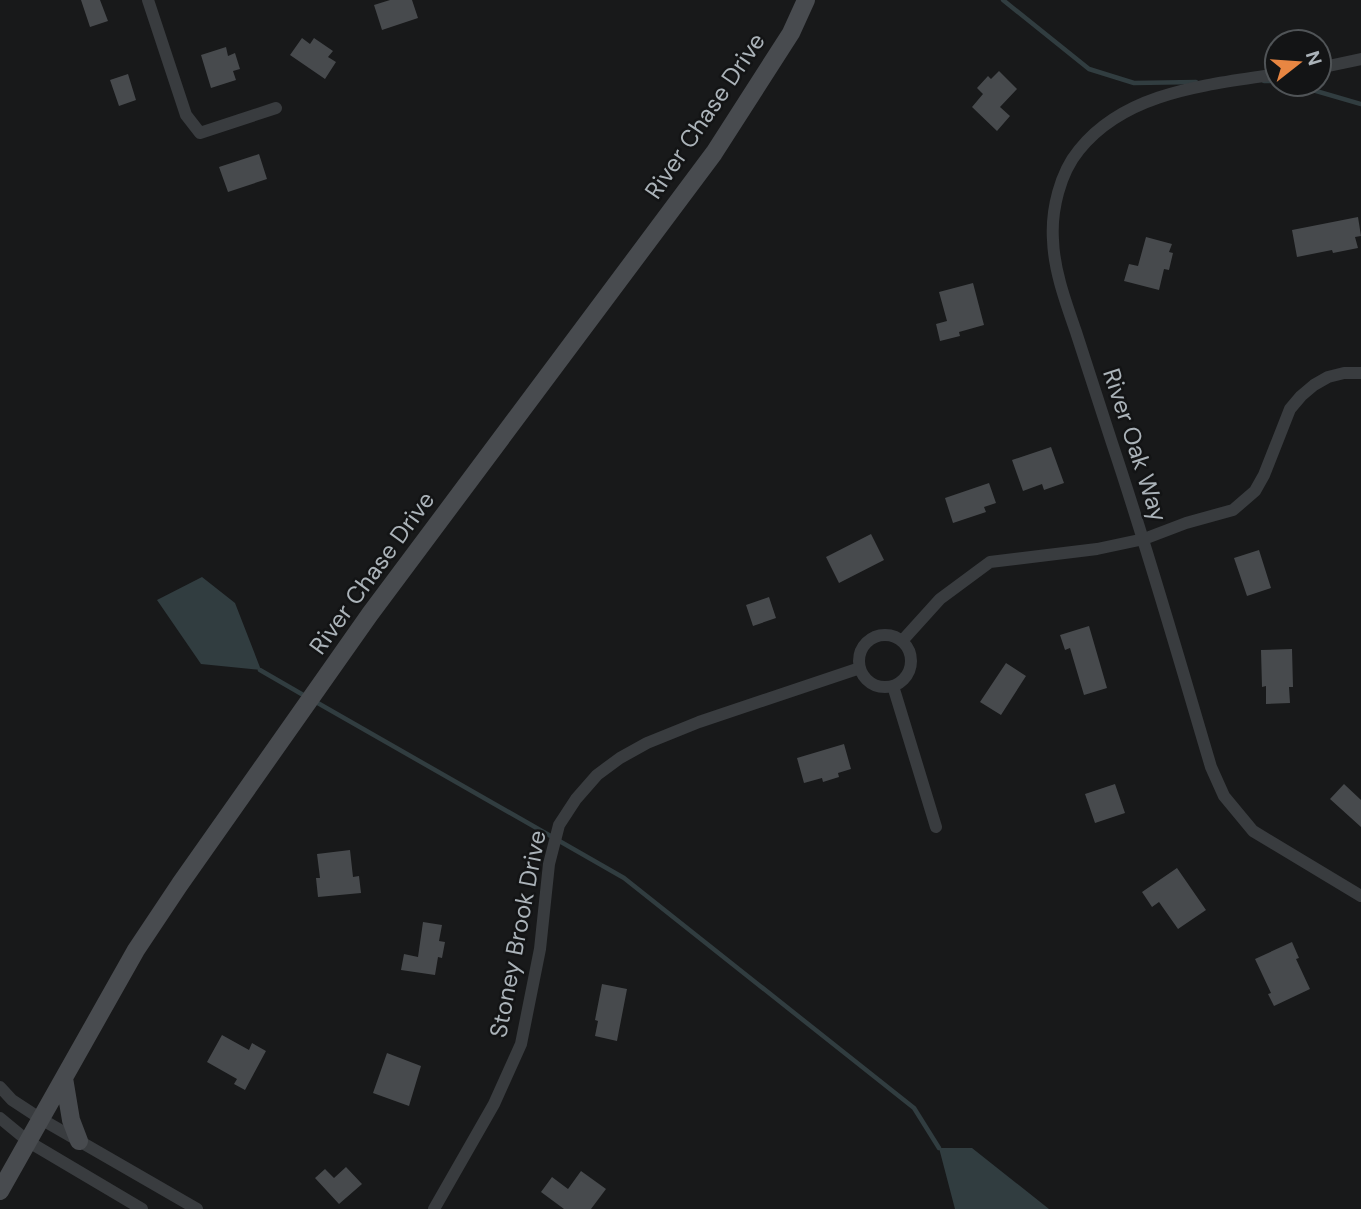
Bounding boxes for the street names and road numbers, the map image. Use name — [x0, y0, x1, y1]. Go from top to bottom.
street label: River Chase Drive — [638, 27, 772, 205]
street label: River Oak Way — [1096, 364, 1175, 525]
street label: River Chase Drive — [302, 485, 441, 660]
street label: Stoney Brook Drive — [482, 828, 553, 1040]

